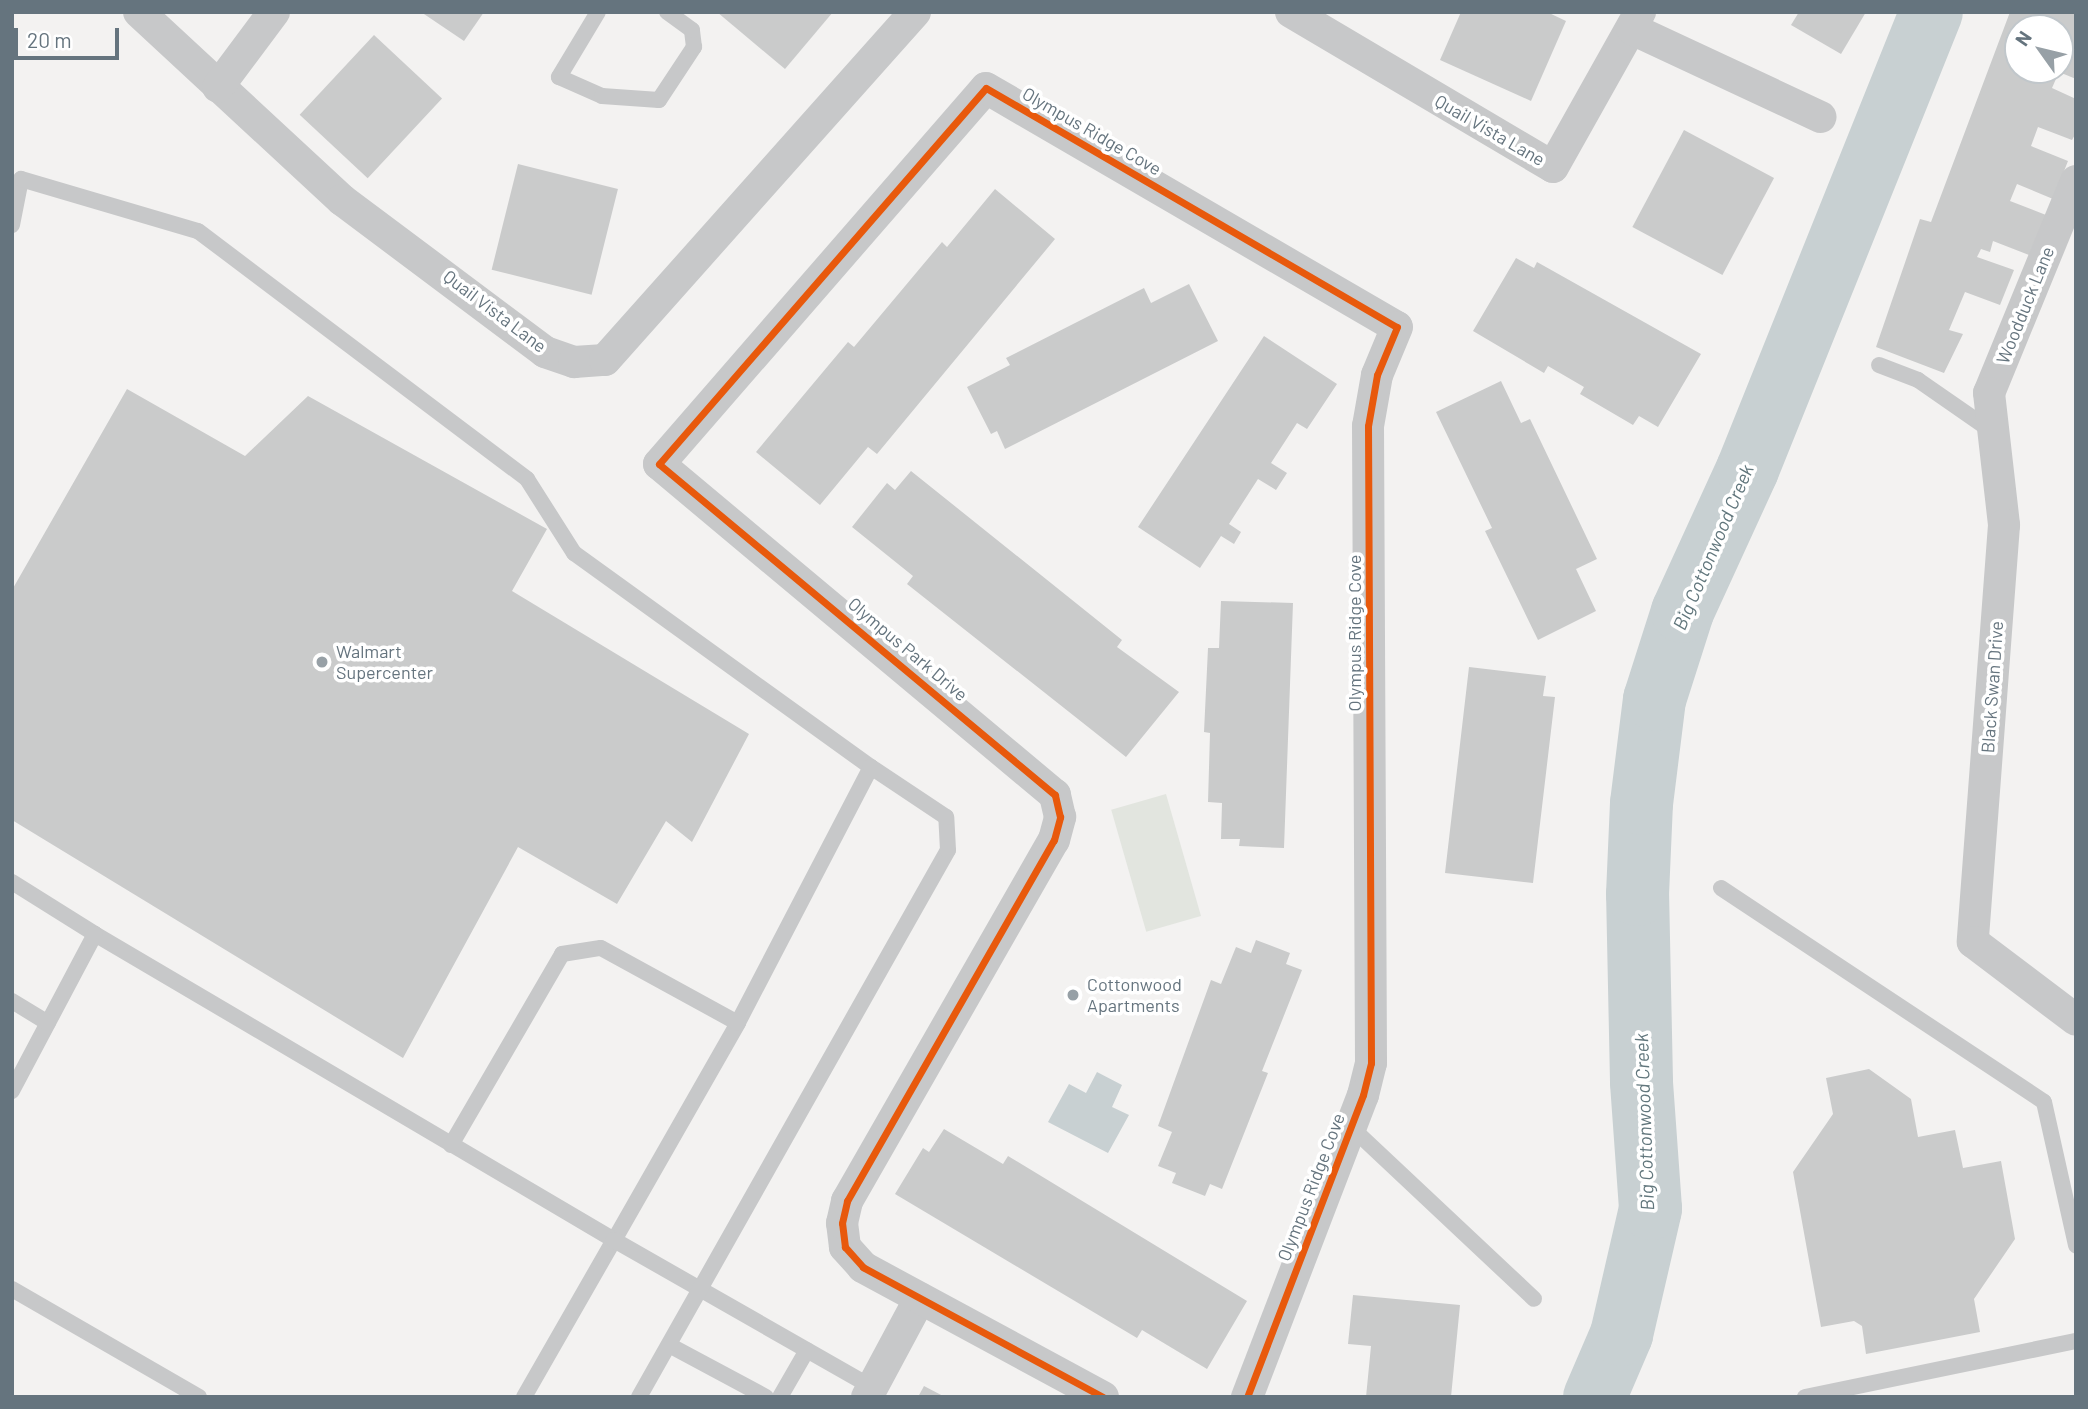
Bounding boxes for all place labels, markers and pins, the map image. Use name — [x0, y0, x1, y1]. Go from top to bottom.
place label: Walmart Supercenter — [336, 641, 433, 684]
marker: Walmart Supercenter — [314, 654, 330, 670]
place label: Cottonwood Apartments — [1087, 974, 1182, 1016]
marker: Cottonwood Apartments — [1065, 987, 1081, 1003]

